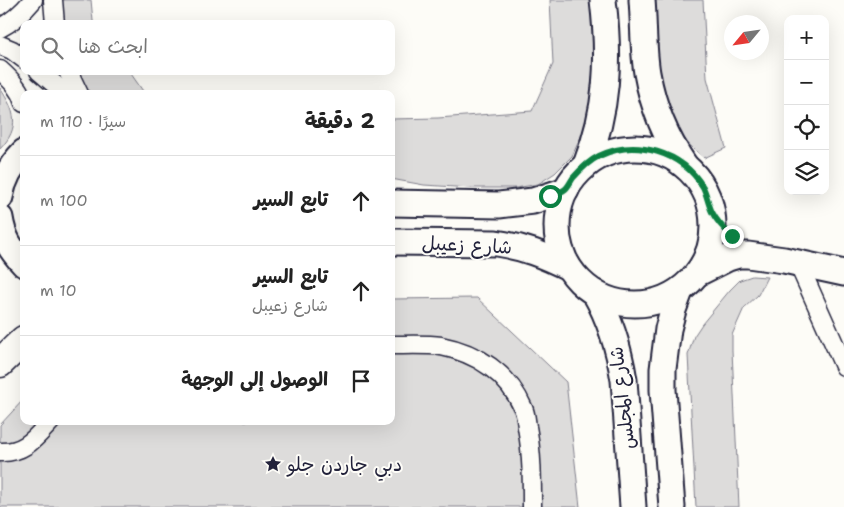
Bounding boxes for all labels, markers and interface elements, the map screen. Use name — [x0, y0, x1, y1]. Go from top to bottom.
north arrow — [724, 15, 769, 60]
map controls — [784, 15, 829, 195]
button: + — [784, 15, 829, 60]
search box — [20, 20, 395, 75]
icon: search — [38, 34, 66, 62]
text: ابحث هنا — [78, 34, 148, 59]
button: − — [784, 60, 829, 105]
button: locate — [784, 105, 829, 150]
text: 2 دقيقة — [305, 107, 375, 135]
text: سيرًا · 110 m — [40, 111, 126, 132]
button: layers — [784, 150, 829, 195]
route start — [539, 185, 562, 208]
text: تابع السير — [254, 187, 328, 212]
icon: ahead — [347, 187, 375, 215]
text: 100 m — [40, 190, 88, 211]
route end — [721, 225, 744, 248]
street label: شارع زعيبل — [421, 230, 513, 261]
text: تابع السير — [254, 264, 328, 289]
icon: ahead — [347, 277, 375, 305]
text: 10 m — [40, 280, 77, 301]
text: شارع زعيبل — [252, 295, 328, 316]
street label: شارع المجلس — [603, 345, 642, 451]
text: الوصول إلى الوجهة — [181, 367, 328, 392]
icon: arrive — [347, 367, 375, 395]
place label: دبي جاردن جلو — [286, 452, 402, 481]
place icon: دبي جاردن جلو — [263, 454, 283, 474]

